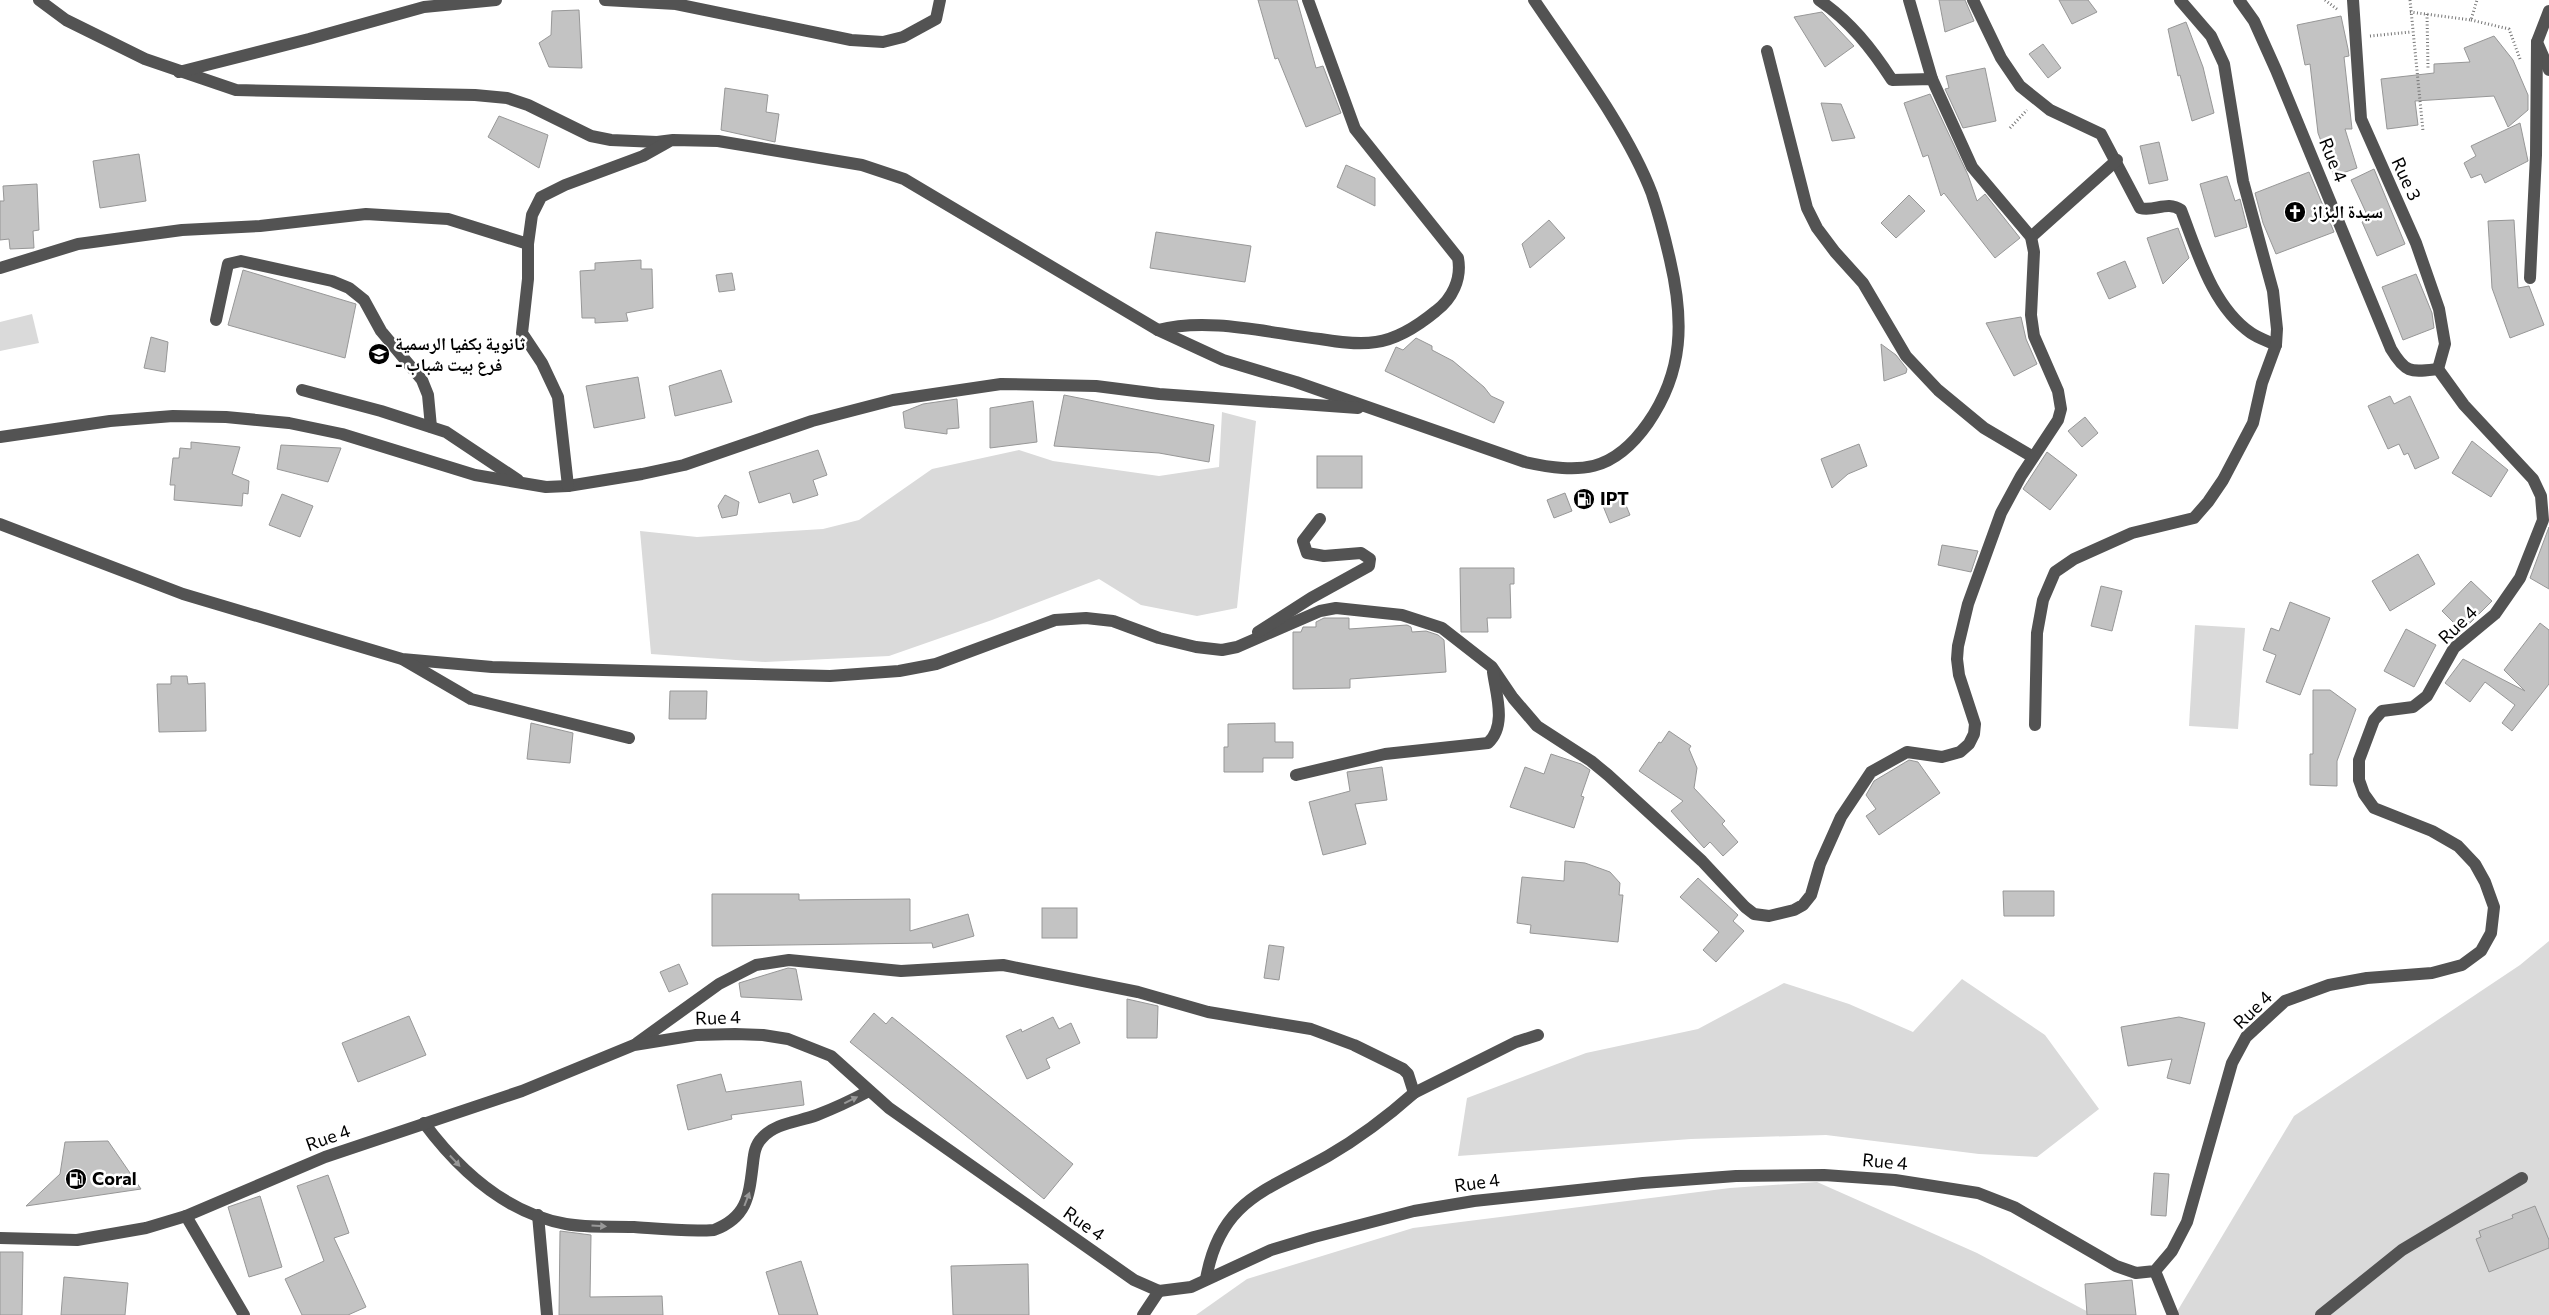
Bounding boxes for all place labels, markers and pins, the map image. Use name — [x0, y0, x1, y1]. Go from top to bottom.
church icon: سيدة البزاز — [2283, 200, 2307, 224]
place label: سيدة البزاز — [2310, 200, 2383, 223]
place label: ثانوية بكفيا الرسمية - فرع بيت شباب — [395, 332, 525, 376]
school or university icon: ثانوية بكفيا الرسمية - فرع بيت شباب — [367, 342, 391, 366]
fuel station icon: IPT — [1572, 487, 1596, 511]
place label: IPT — [1600, 487, 1629, 509]
fuel station icon: Coral — [64, 1167, 88, 1191]
place label: Coral — [92, 1167, 137, 1189]

